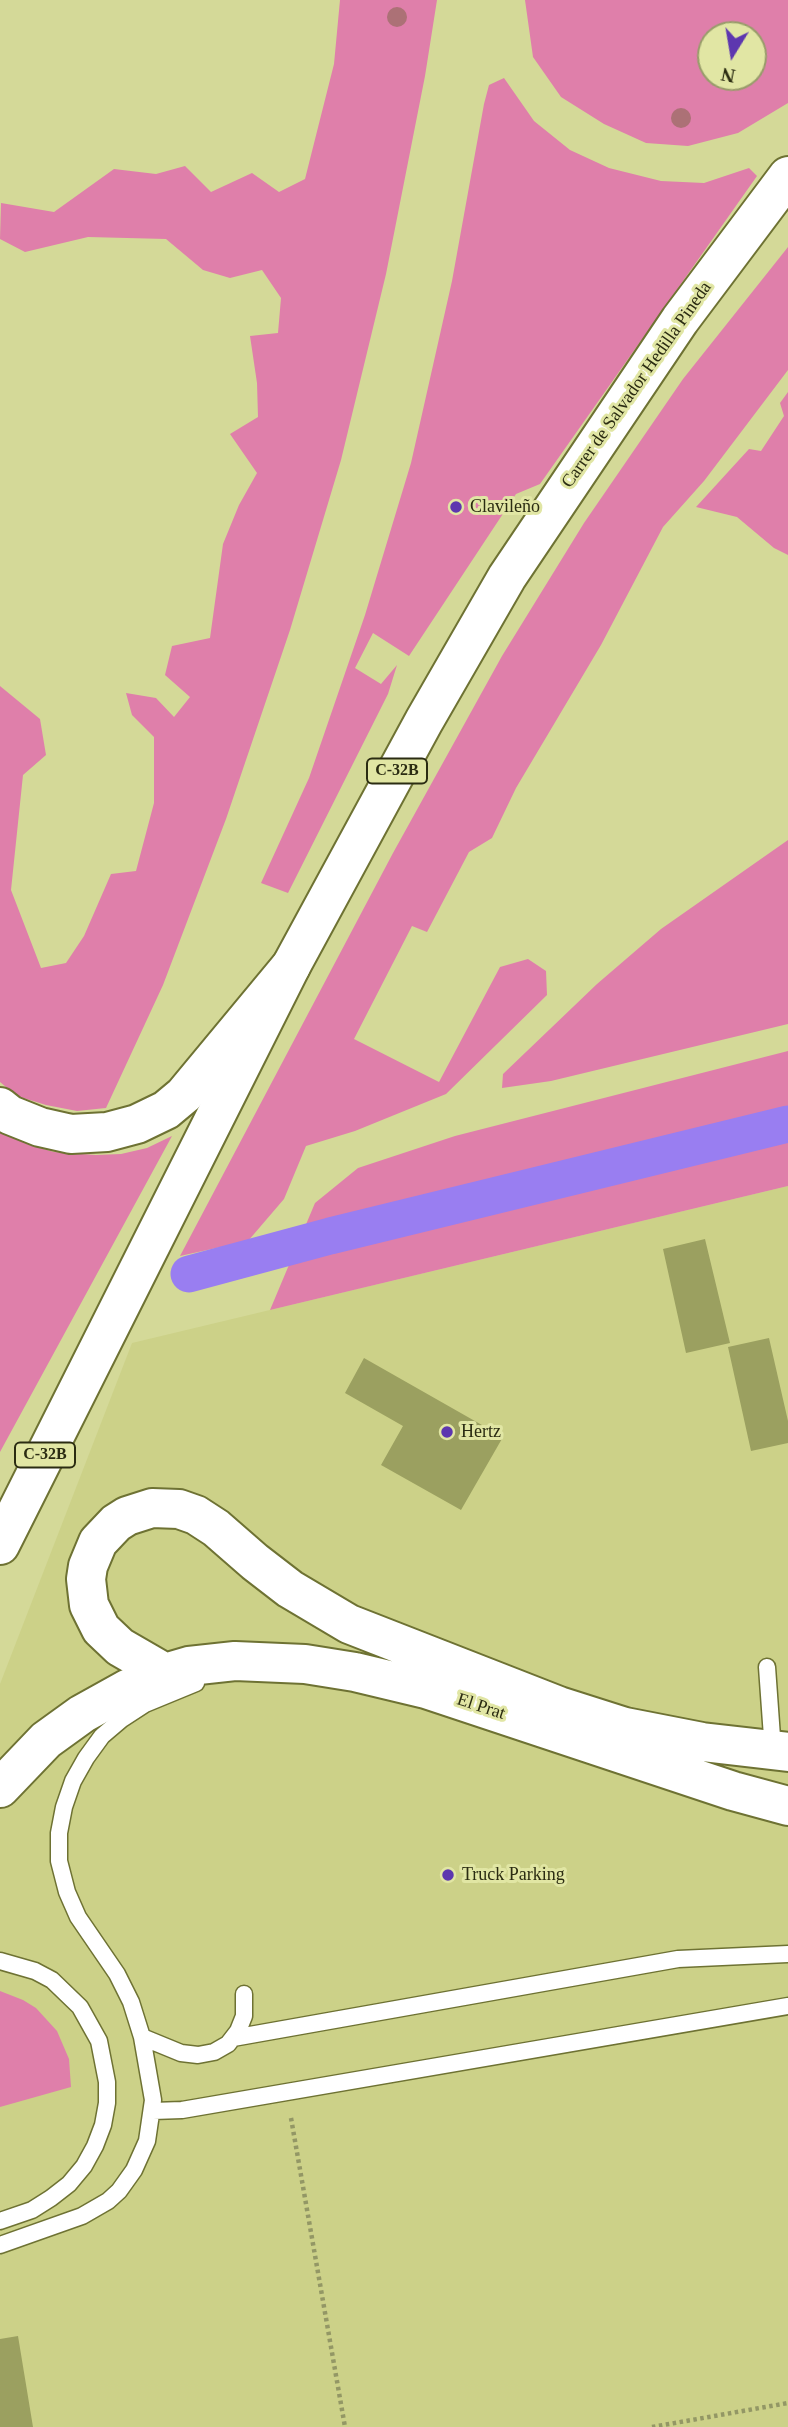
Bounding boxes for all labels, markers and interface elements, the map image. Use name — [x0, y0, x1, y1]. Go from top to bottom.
north arrow — [697, 21, 767, 91]
text: N — [720, 64, 737, 87]
street label: Carrer de Salvador Hedilla Pineda — [557, 278, 717, 492]
place label: Clavileño — [470, 496, 540, 518]
marker: Clavileño — [448, 499, 464, 515]
road number: C-32B — [367, 758, 427, 784]
place label: Hertz — [461, 1421, 501, 1443]
marker: Hertz — [439, 1424, 455, 1440]
road number: C-32B — [15, 1442, 75, 1468]
street label: El Prat — [454, 1689, 508, 1725]
place label: Truck Parking — [462, 1864, 565, 1886]
marker: Truck Parking — [440, 1867, 456, 1883]

